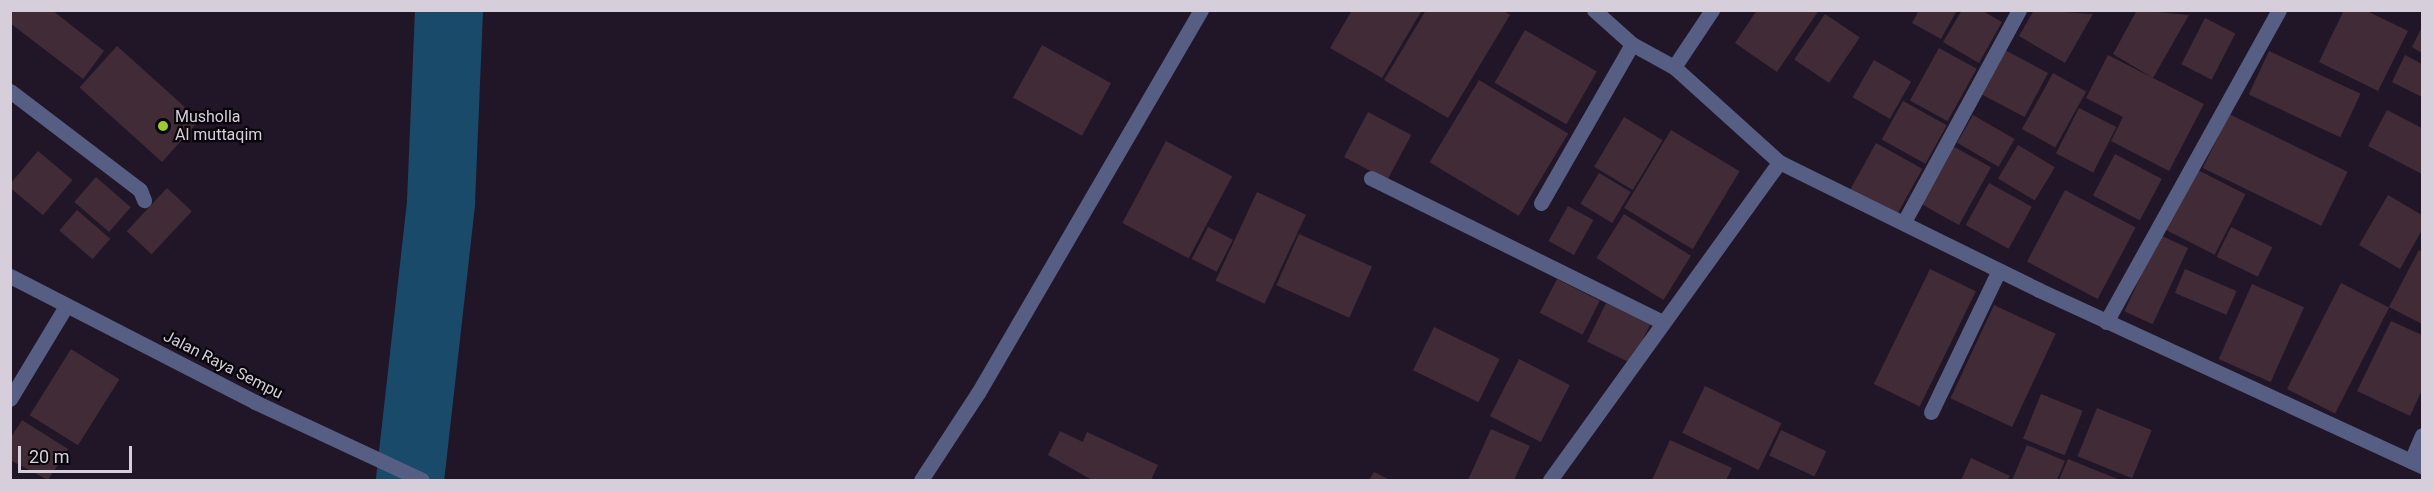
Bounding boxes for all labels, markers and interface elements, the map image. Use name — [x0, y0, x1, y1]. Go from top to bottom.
place label: Musholla Al muttaqim — [175, 107, 262, 145]
marker: Musholla Al muttaqim — [156, 119, 170, 133]
street label: Jalan Raya Sempu — [160, 327, 286, 403]
scale bar — [21, 434, 135, 472]
text: 20 m — [29, 446, 69, 467]

